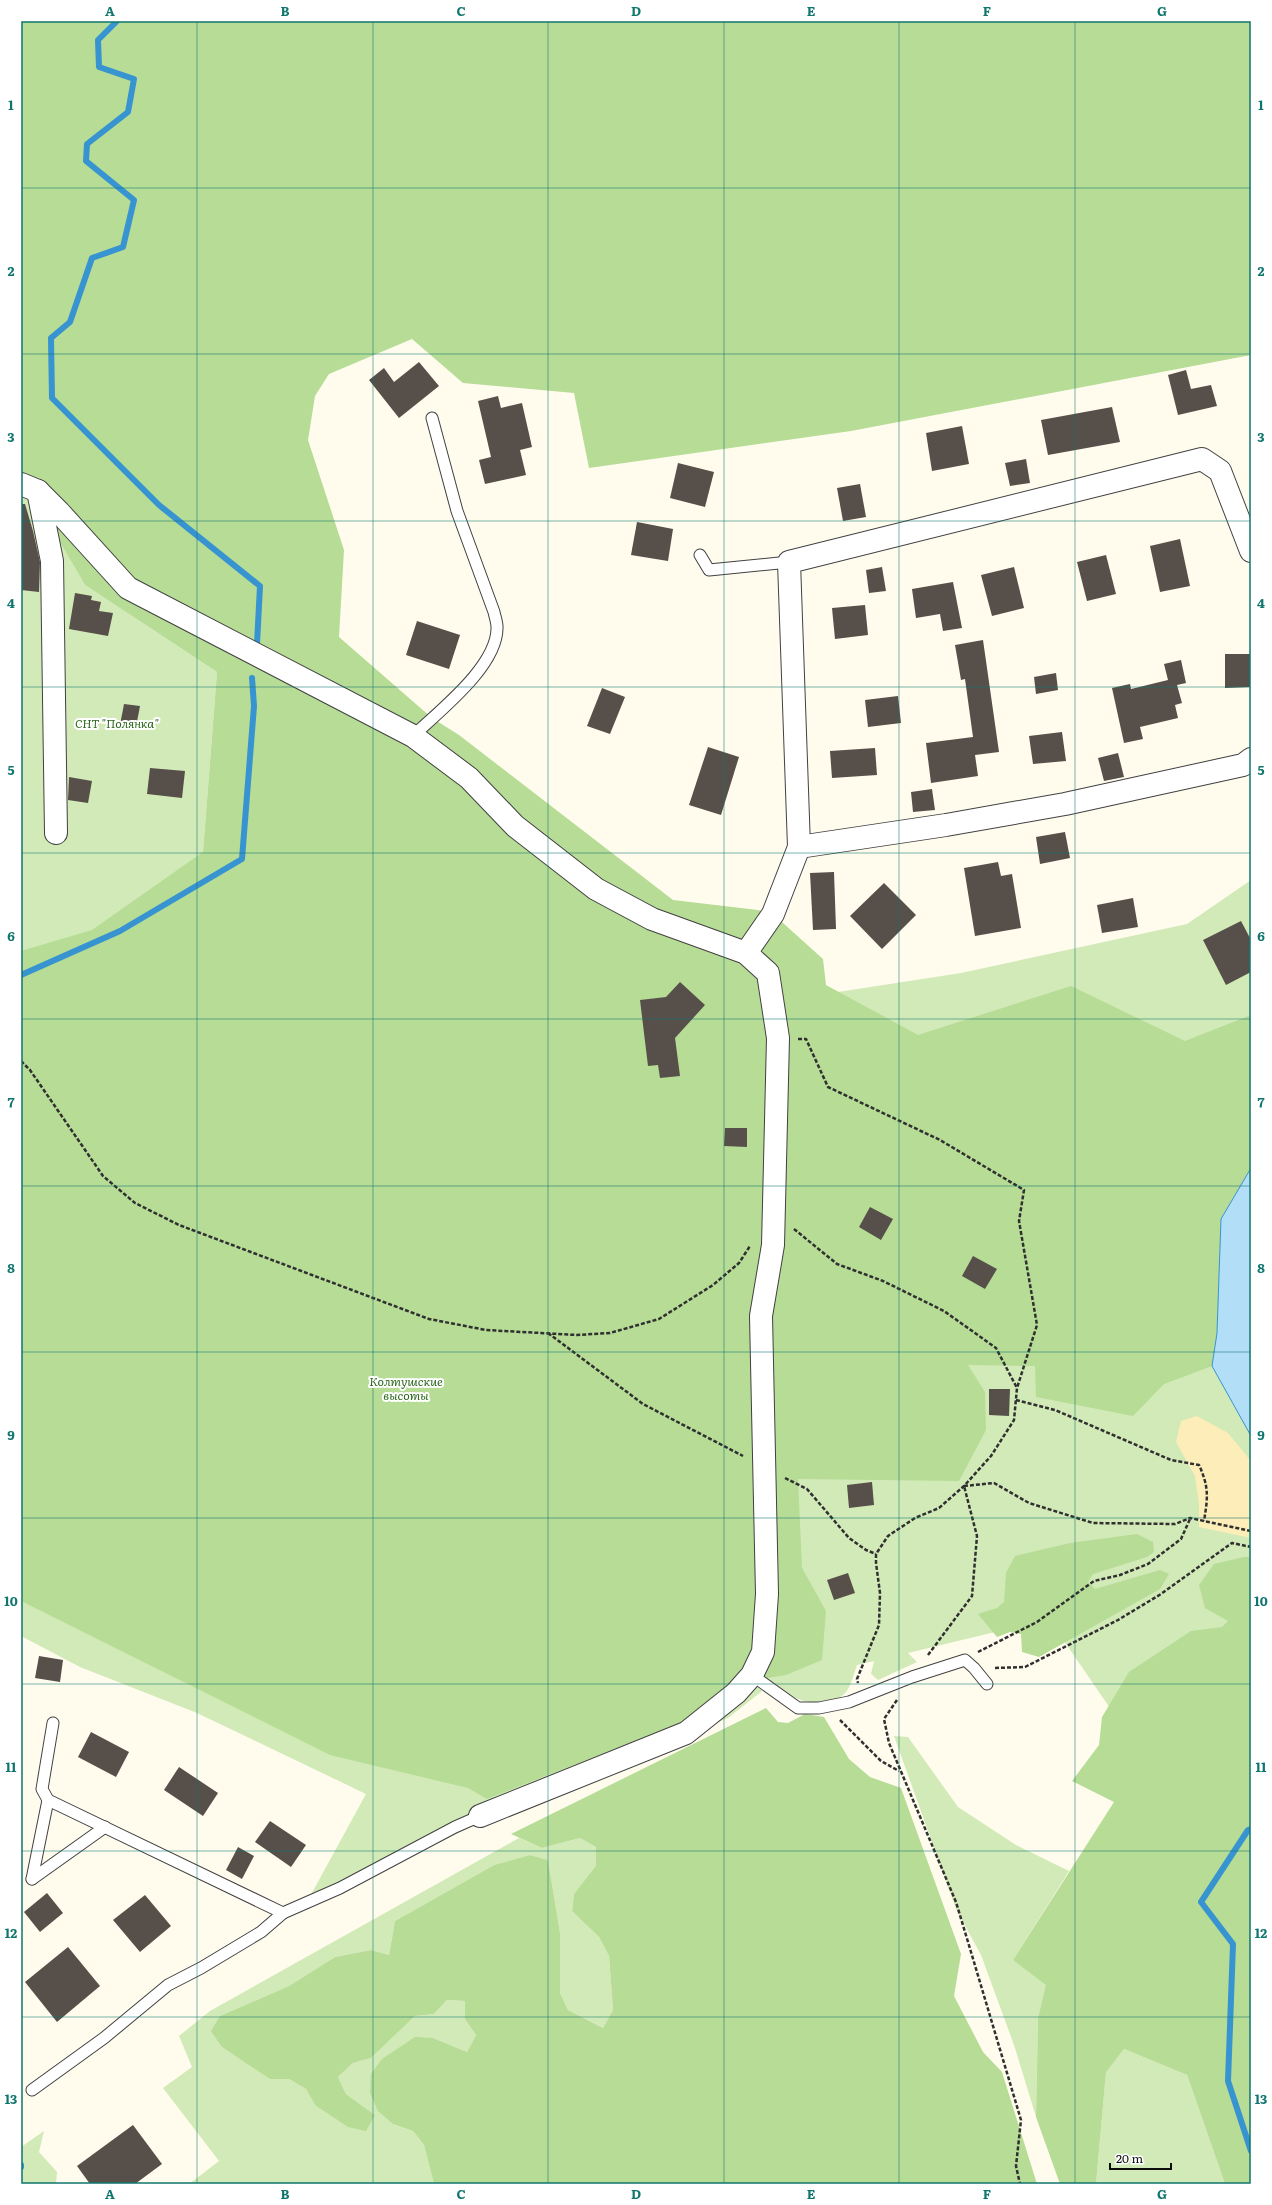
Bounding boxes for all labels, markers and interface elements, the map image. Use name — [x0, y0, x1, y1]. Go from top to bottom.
text: A — [105, 1, 115, 20]
text: B — [281, 1, 290, 20]
text: C — [456, 1, 466, 20]
text: D — [631, 1, 641, 20]
text: E — [807, 1, 816, 20]
text: F — [983, 1, 991, 20]
text: G — [1157, 1, 1167, 20]
text: 1 — [8, 95, 14, 114]
text: 1 — [1258, 95, 1264, 114]
text: 2 — [8, 261, 15, 280]
text: 2 — [1258, 261, 1265, 280]
text: 3 — [7, 427, 15, 446]
text: 3 — [1257, 427, 1265, 446]
text: 4 — [7, 593, 15, 612]
text: 4 — [1257, 593, 1265, 612]
park label: СНТ "Полянка" — [75, 714, 159, 732]
text: 5 — [7, 760, 15, 779]
text: 5 — [1257, 760, 1265, 779]
text: 6 — [7, 926, 15, 945]
text: 6 — [1257, 926, 1265, 945]
text: 7 — [7, 1092, 15, 1111]
text: 7 — [1257, 1092, 1265, 1111]
text: 8 — [7, 1258, 15, 1277]
text: 8 — [1257, 1258, 1265, 1277]
park label: Колтушские высоты — [369, 1372, 443, 1404]
text: 9 — [7, 1425, 15, 1444]
text: 9 — [1257, 1425, 1265, 1444]
text: 10 — [4, 1591, 18, 1610]
text: 10 — [1254, 1591, 1268, 1610]
text: 11 — [6, 1757, 17, 1776]
text: 11 — [1256, 1757, 1267, 1776]
text: 12 — [5, 1923, 17, 1942]
text: 12 — [1255, 1923, 1267, 1942]
text: 13 — [5, 2089, 17, 2108]
text: 13 — [1255, 2089, 1267, 2108]
scale bar — [1110, 2145, 1171, 2171]
text: 20 m — [1116, 2149, 1143, 2167]
text: A — [105, 2184, 115, 2203]
text: B — [281, 2184, 290, 2203]
text: C — [456, 2184, 466, 2203]
text: D — [631, 2184, 641, 2203]
text: E — [807, 2184, 816, 2203]
text: F — [983, 2184, 991, 2203]
text: G — [1157, 2184, 1167, 2203]

